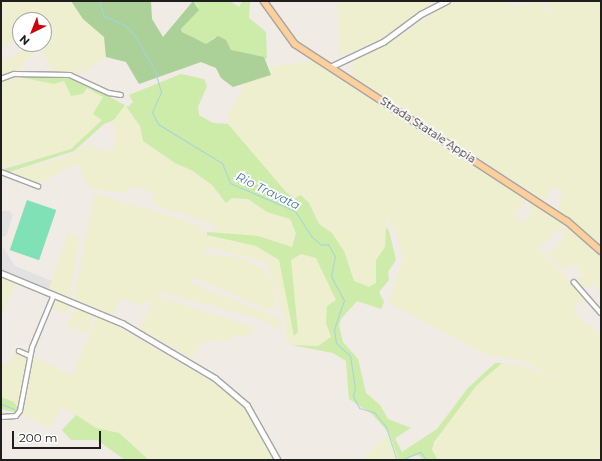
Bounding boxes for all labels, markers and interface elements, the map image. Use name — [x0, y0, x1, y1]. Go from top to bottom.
north arrow — [12, 12, 52, 52]
text: N — [16, 32, 33, 48]
street label: Strada Statale Appia — [378, 94, 478, 166]
water label: Rio Travata — [234, 169, 302, 213]
scale bar — [14, 423, 103, 449]
text: 200 m — [19, 430, 58, 445]

